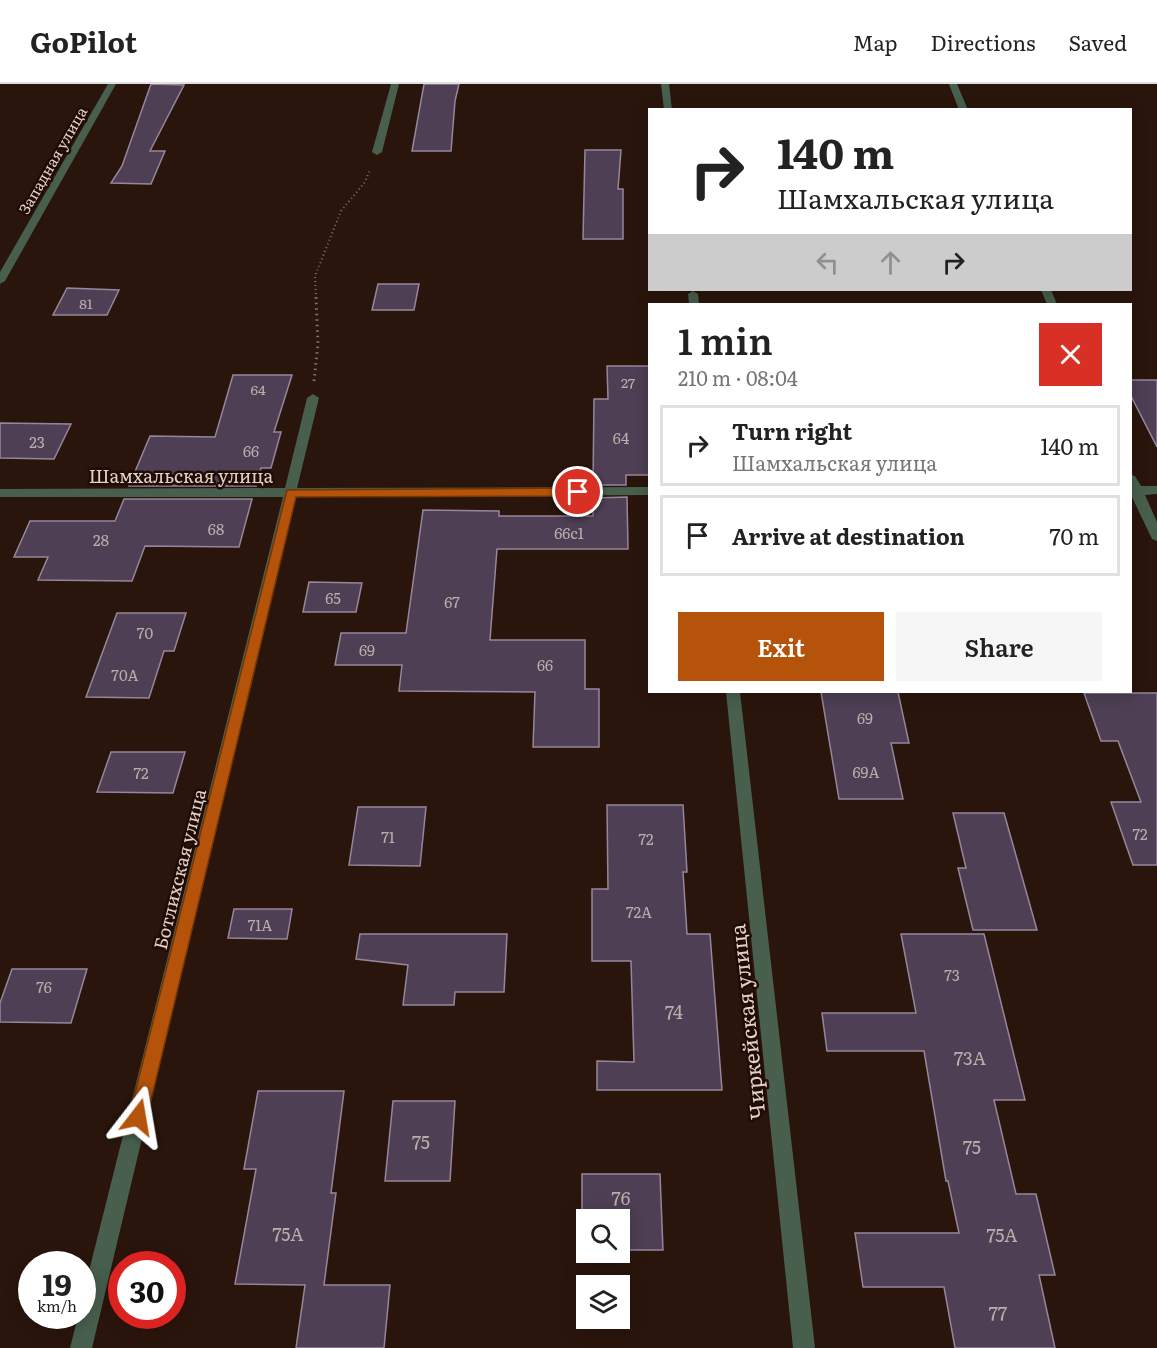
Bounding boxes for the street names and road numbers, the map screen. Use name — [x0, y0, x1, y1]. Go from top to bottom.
street label: Западная улица — [12, 101, 93, 218]
street label: Шамхальская улица — [89, 462, 274, 489]
street label: Ботлихская улица — [146, 785, 212, 952]
street label: Чиркейская улица — [720, 922, 772, 1121]

